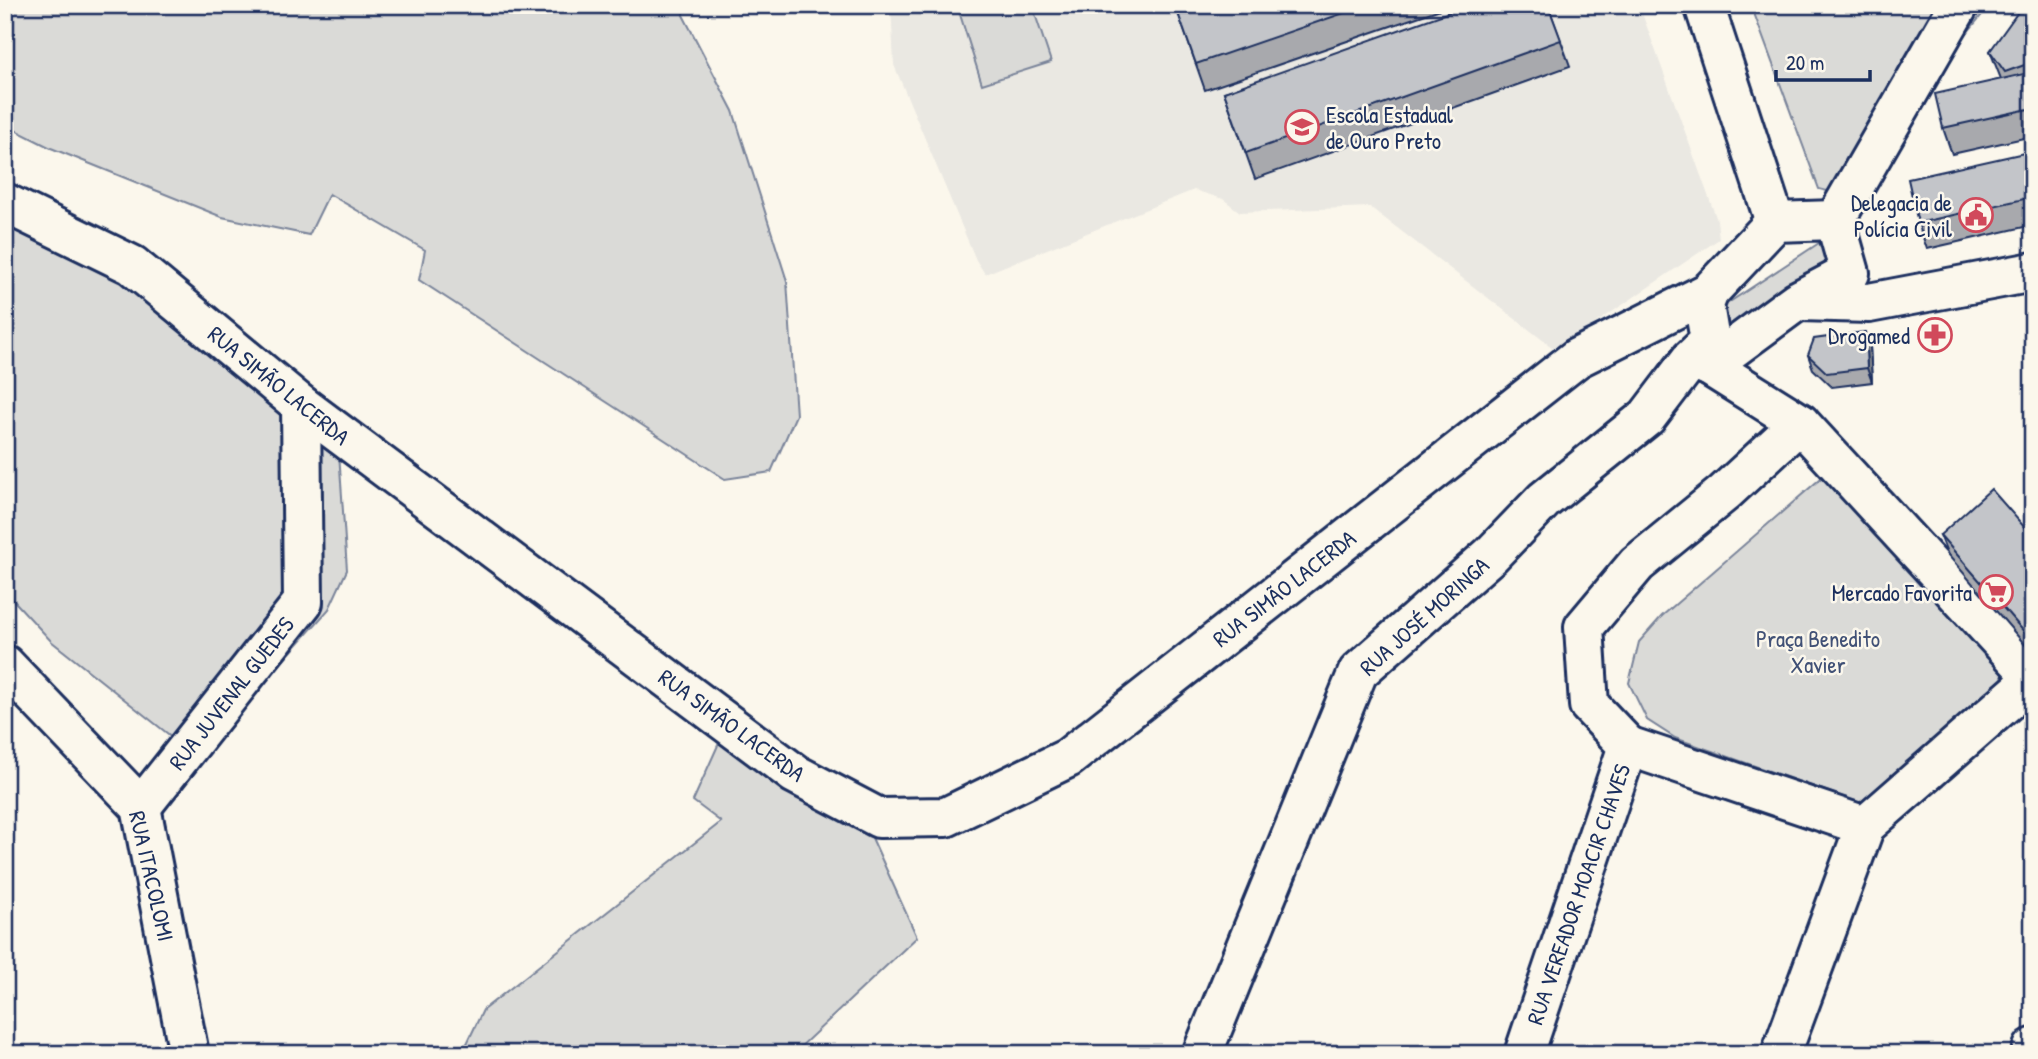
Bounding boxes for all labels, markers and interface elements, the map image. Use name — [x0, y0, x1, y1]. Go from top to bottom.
scale bar — [1776, 38, 1870, 82]
text: 20 m — [1786, 48, 1824, 77]
place label: Escola Estadual de Ouro Preto — [1326, 99, 1454, 156]
school or university icon: Escola Estadual de Ouro Preto — [1283, 108, 1321, 146]
place label: Delegacia de Polícia Civil — [1851, 187, 1953, 244]
public building icon: Delegacia de Polícia Civil — [1957, 196, 1995, 234]
pharmacy icon: Drogamed — [1916, 316, 1954, 354]
street label: RUA SIMÃO LACERDA — [202, 318, 356, 452]
place label: Drogamed — [1828, 320, 1910, 351]
street label: RUA SIMÃO LACERDA — [1206, 522, 1362, 654]
street label: RUA JOSÉ MORINGA — [1353, 550, 1495, 682]
supermarket icon: Mercado Favorita — [1977, 573, 2015, 611]
place label: Mercado Favorita — [1832, 577, 1972, 608]
street label: RUA JUVENAL GUEDES — [161, 610, 301, 776]
park label: Praça Benedito Xavier — [1756, 623, 1880, 680]
street label: RUA SIMÃO LACERDA — [653, 661, 811, 789]
street label: RUA VEREADOR MOACIR CHAVES — [1519, 759, 1637, 1028]
street label: RUA ITACOLOMI — [122, 808, 182, 944]

